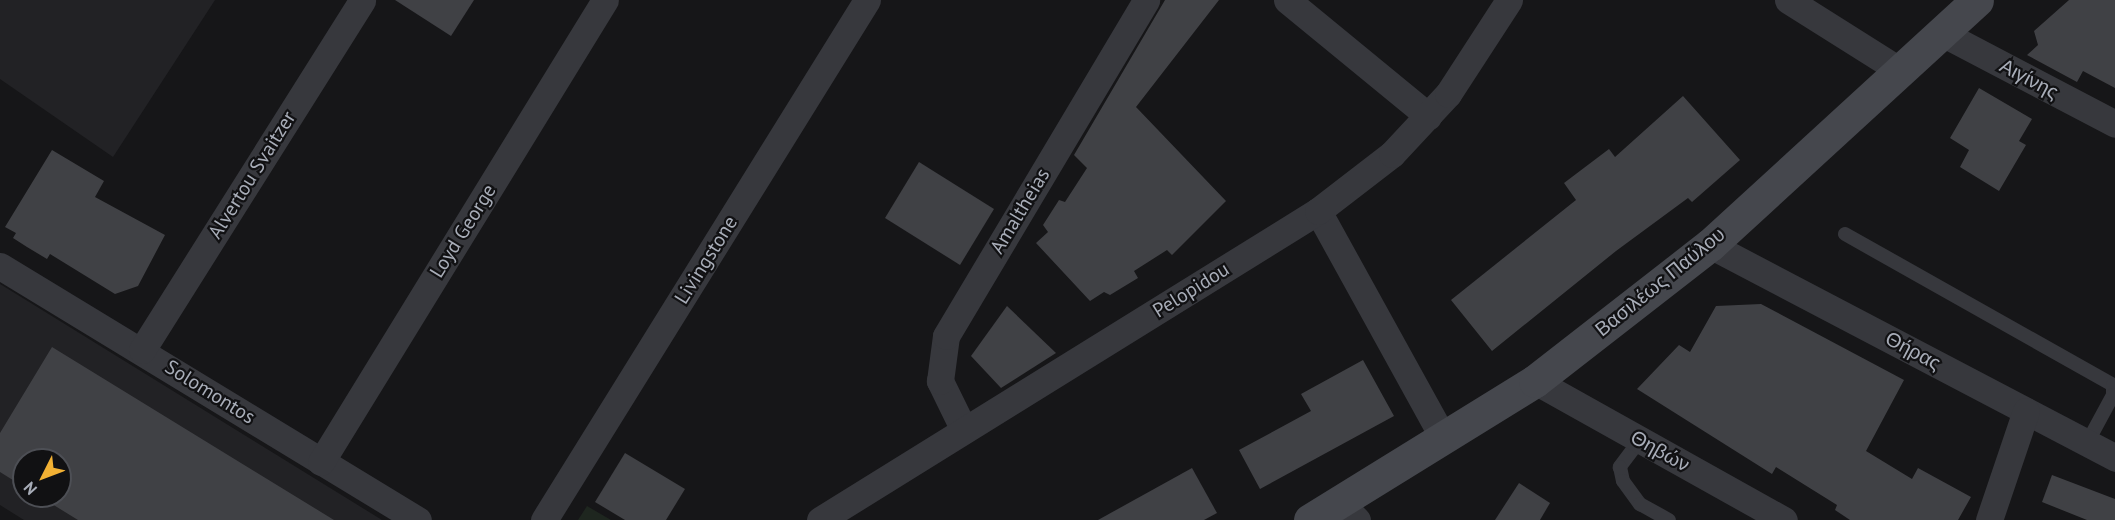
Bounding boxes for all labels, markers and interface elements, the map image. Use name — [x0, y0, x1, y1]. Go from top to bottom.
street label: Αιγίνης — [1996, 54, 2062, 104]
street label: Alvertou Svaitzer — [203, 107, 301, 243]
street label: Amaltheias — [985, 164, 1055, 258]
street label: Loyd George — [425, 180, 501, 282]
street label: Livingstone — [670, 212, 742, 308]
street label: Βασιλέως Παύλου — [1590, 222, 1730, 342]
street label: Pelopidou — [1148, 257, 1234, 323]
street label: Θήρας — [1881, 326, 1945, 376]
street label: Solomontos — [161, 355, 259, 429]
street label: Θηβών — [1626, 425, 1694, 477]
north arrow — [12, 448, 72, 508]
text: N — [19, 478, 41, 499]

